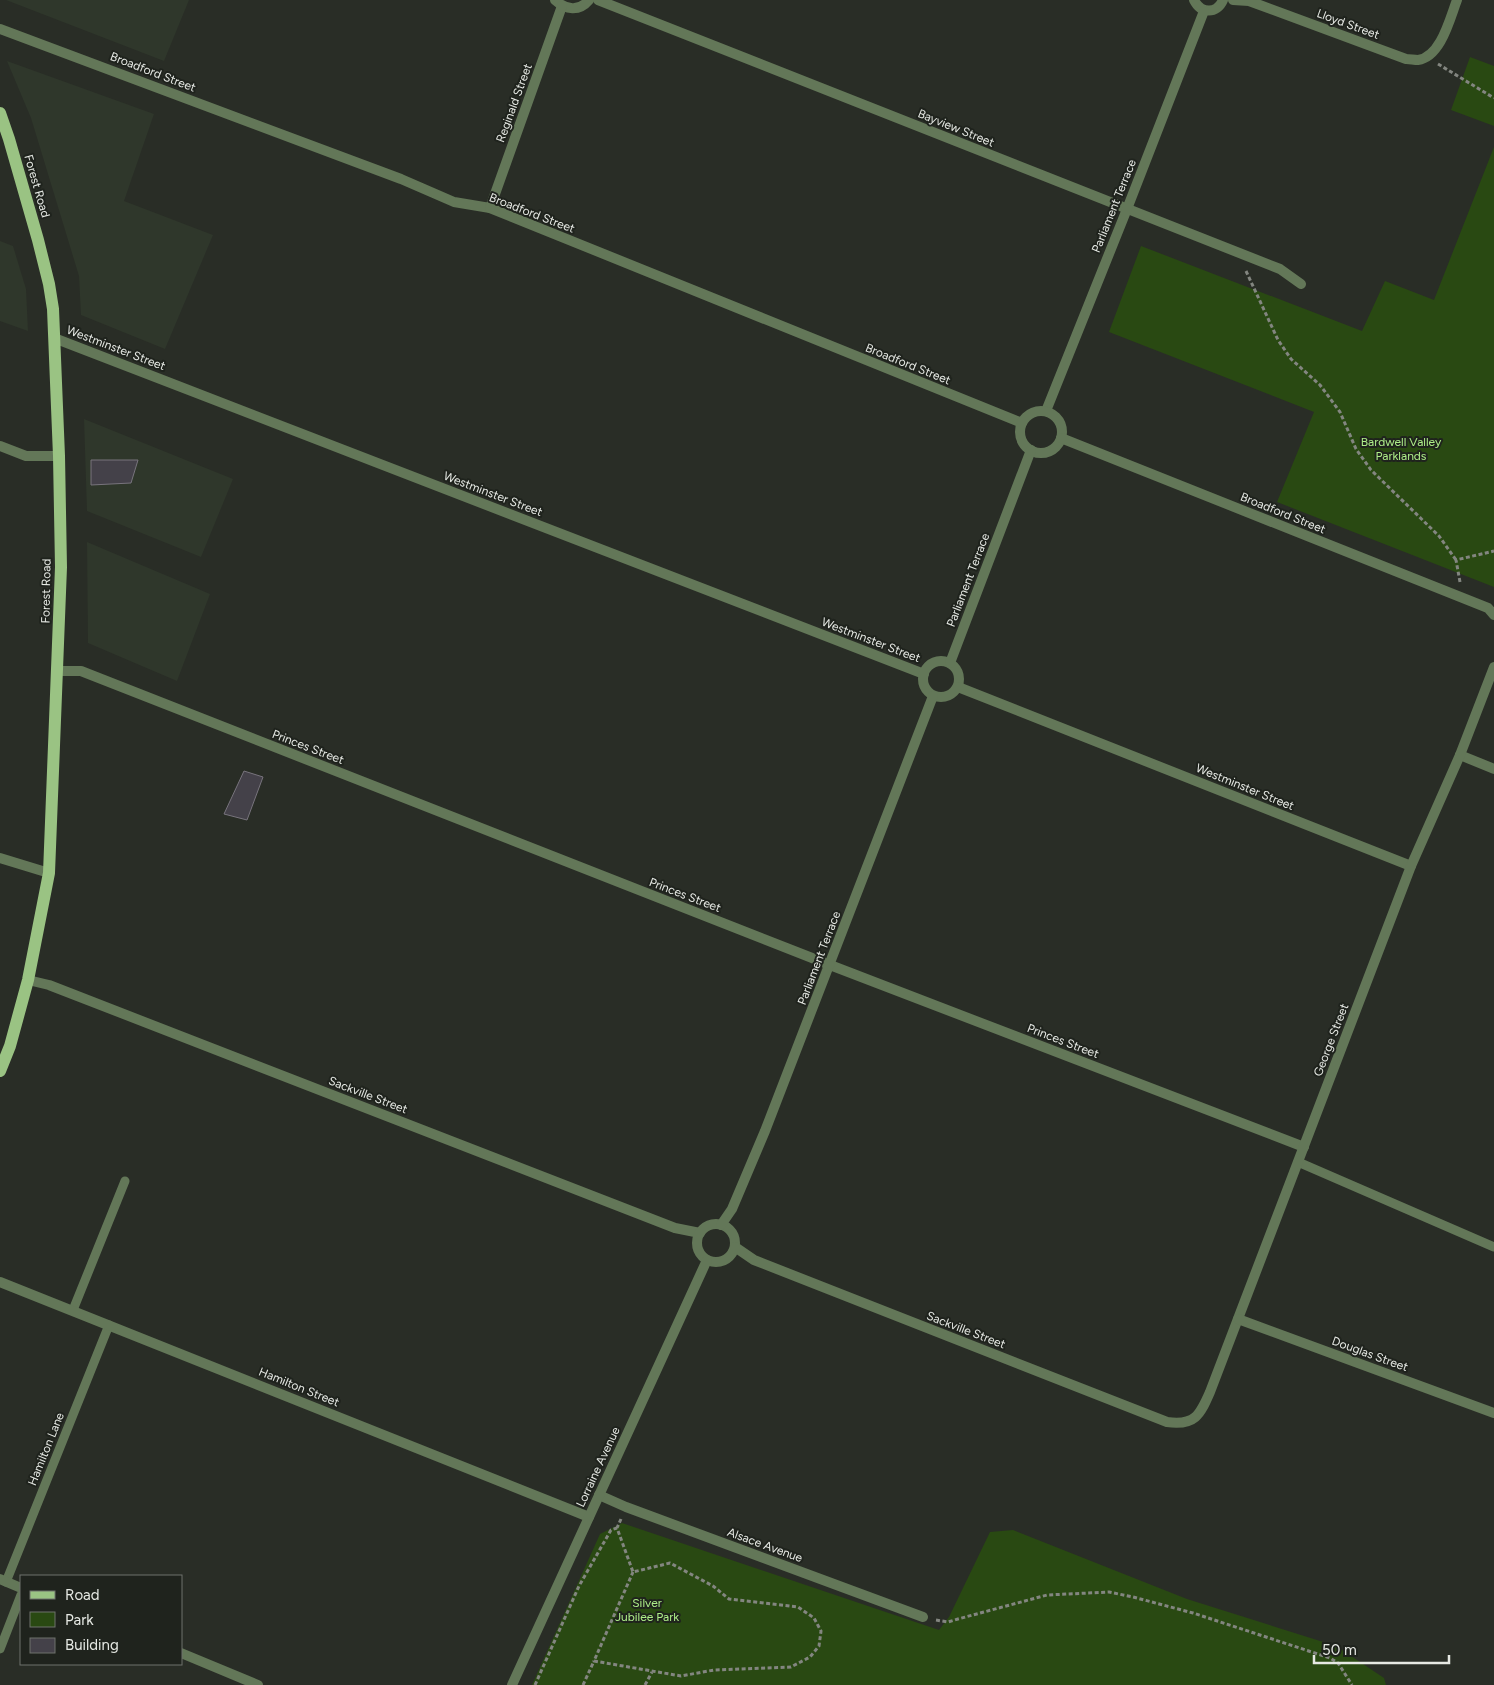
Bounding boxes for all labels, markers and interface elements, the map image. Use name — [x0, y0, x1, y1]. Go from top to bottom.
street label: Lloyd Street — [1315, 6, 1382, 42]
street label: Broadford Street — [108, 49, 198, 95]
street label: Reginald Street — [493, 61, 535, 144]
street label: Bayview Street — [916, 106, 997, 150]
street label: Forest Road — [21, 153, 53, 219]
street label: Parliament Terrace — [1089, 157, 1139, 255]
street label: Broadford Street — [487, 190, 577, 236]
street label: Westminster Street — [65, 323, 168, 373]
street label: Broadford Street — [863, 341, 953, 388]
park label: Bardwell Valley Parklands — [1361, 435, 1442, 463]
street label: Westminster Street — [442, 469, 545, 519]
street label: Broadford Street — [1238, 490, 1328, 537]
street label: Parliament Terrace — [944, 531, 992, 629]
street label: Forest Road — [38, 559, 54, 623]
street label: Westminster Street — [820, 615, 923, 665]
street label: Princes Street — [270, 727, 346, 767]
street label: Westminster Street — [1194, 761, 1297, 813]
street label: Princes Street — [647, 875, 723, 915]
street label: Parliament Terrace — [795, 909, 843, 1007]
street label: George Street — [1311, 1001, 1351, 1078]
street label: Princes Street — [1025, 1021, 1101, 1061]
street label: Sackville Street — [327, 1074, 410, 1117]
street label: Sackville Street — [925, 1309, 1008, 1352]
street label: Douglas Street — [1330, 1334, 1410, 1374]
street label: Hamilton Street — [257, 1364, 342, 1410]
street label: Hamilton Lane — [25, 1410, 67, 1488]
street label: Lorraine Avenue — [573, 1424, 623, 1509]
street label: Alsace Avenue — [725, 1525, 805, 1565]
legend — [20, 1575, 182, 1665]
text: Road — [65, 1586, 100, 1604]
park label: Silver Jubilee Park — [615, 1596, 679, 1624]
text: Park — [65, 1611, 94, 1629]
scale bar — [1314, 1632, 1449, 1664]
text: Building — [65, 1636, 119, 1654]
text: 50 m — [1322, 1641, 1357, 1659]

